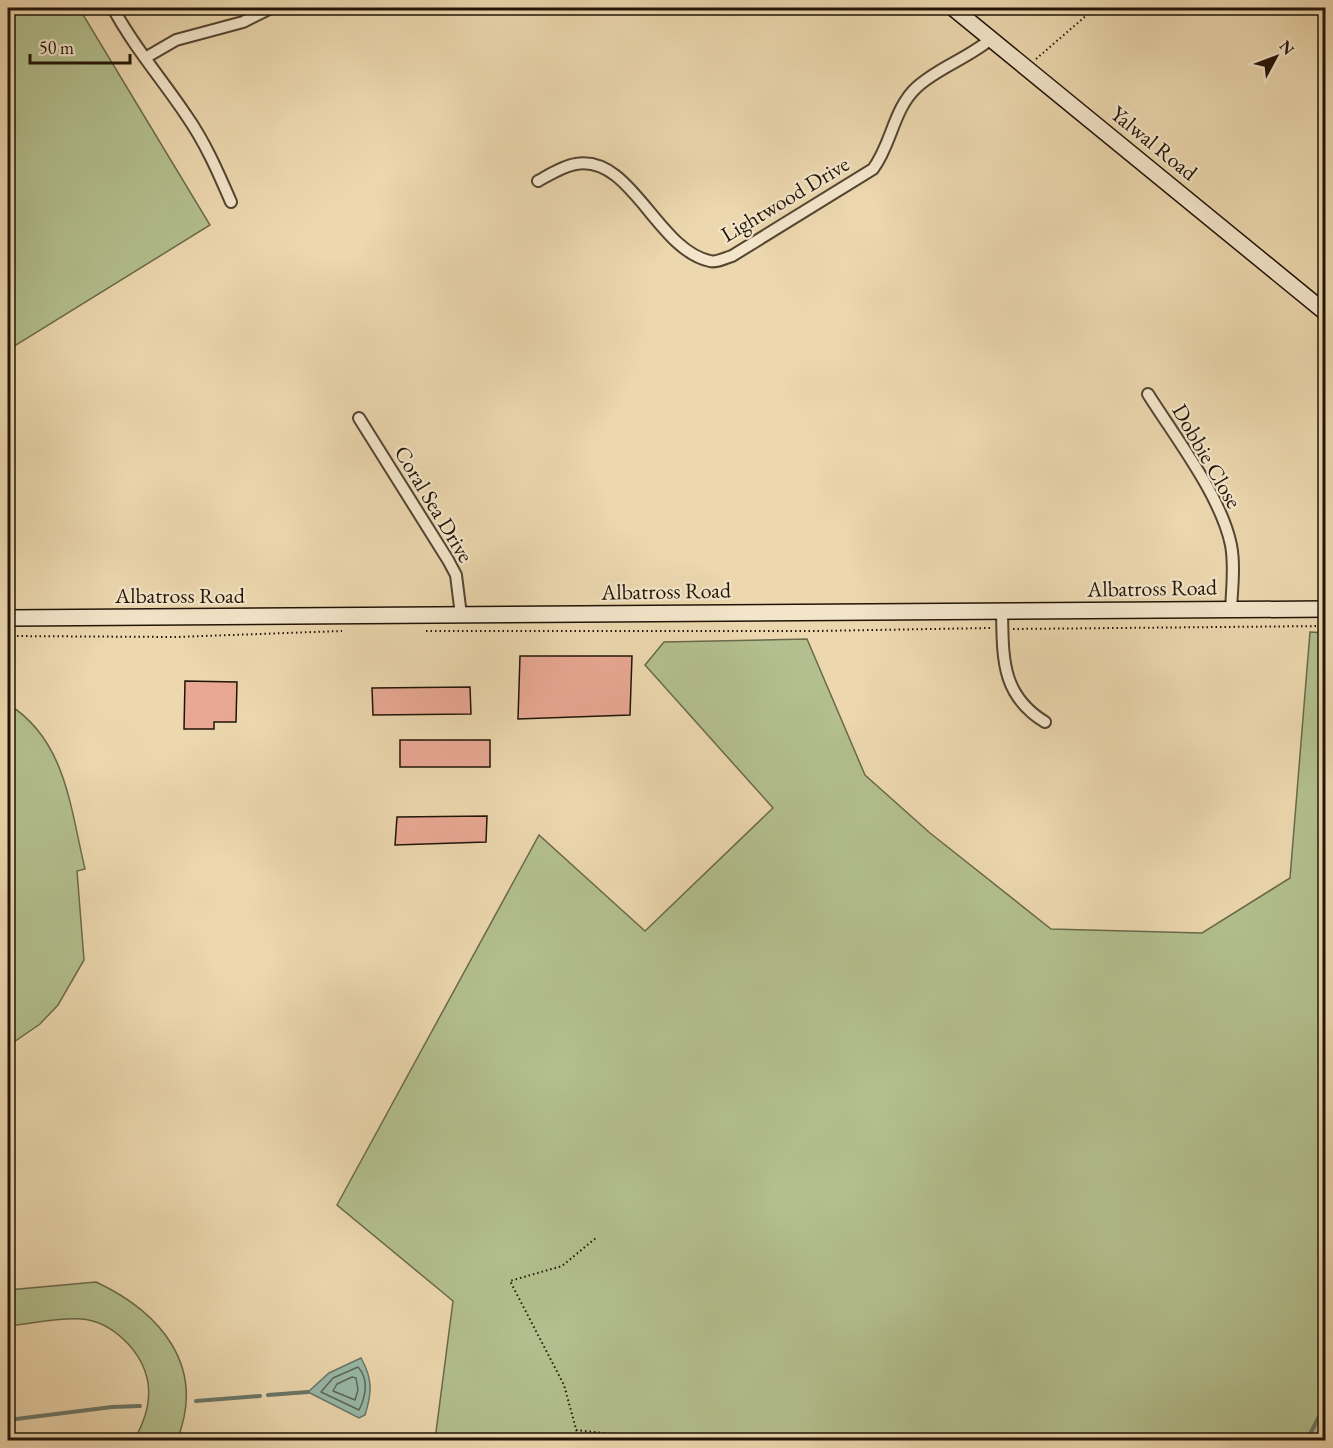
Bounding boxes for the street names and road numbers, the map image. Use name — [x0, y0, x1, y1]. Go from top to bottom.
street label: Yalwal Road — [1105, 99, 1204, 187]
street label: Lightwood Drive — [715, 149, 855, 249]
street label: Dobbie Close — [1165, 399, 1249, 514]
street label: Coral Sea Drive — [388, 440, 480, 568]
street label: Albatross Road — [1086, 572, 1218, 604]
street label: Albatross Road — [600, 575, 732, 607]
street label: Albatross Road — [114, 581, 246, 610]

